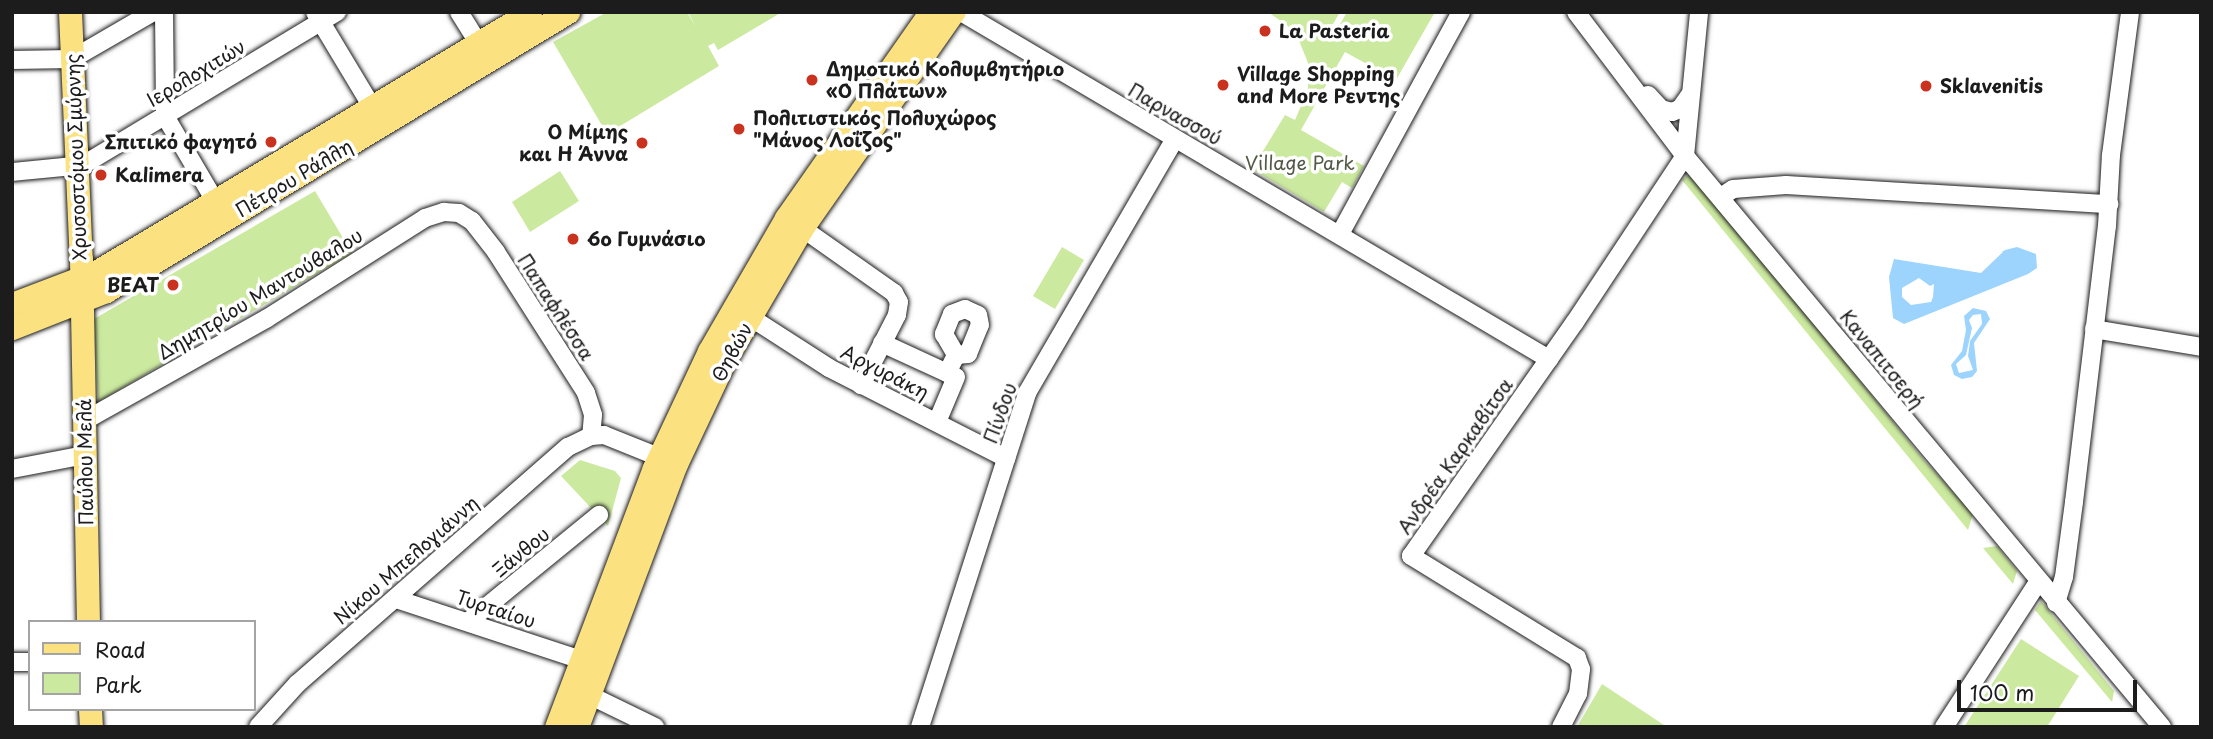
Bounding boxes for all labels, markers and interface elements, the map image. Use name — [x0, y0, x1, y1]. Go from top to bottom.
place label: La Pasteria — [1279, 20, 1390, 42]
marker: La Pasteria — [1257, 23, 1273, 39]
street label: Ιερολοχιτών — [143, 35, 249, 111]
street label: Χρυσοστόμου Σμύρνης — [61, 54, 91, 260]
place label: Δημοτικό Κολυμβητήριο «Ο Πλάτων» — [826, 58, 1064, 102]
place label: Village Shopping and More Ρεντης — [1237, 63, 1402, 107]
marker: Δημοτικό Κολυμβητήριο «Ο Πλάτων» — [804, 72, 820, 88]
place label: Sklavenitis — [1940, 75, 2043, 97]
marker: Village Shopping and More Ρεντης — [1215, 77, 1231, 93]
street label: Παρνασσού — [1124, 78, 1226, 150]
marker: Sklavenitis — [1918, 78, 1934, 94]
place label: Πολιτιστικός Πολυχώρος "Μάνος Λοΐζος" — [753, 107, 997, 151]
place label: Ο Μίμης και Η Άννα — [518, 121, 628, 165]
marker: Πολιτιστικός Πολυχώρος "Μάνος Λοΐζος" — [731, 121, 747, 137]
place label: Σπιτικό φαγητό — [104, 131, 257, 153]
street label: Πέτρου Ράλλη — [232, 134, 356, 222]
marker: Σπιτικό φαγητό — [263, 134, 279, 150]
marker: Ο Μίμης και Η Άννα — [634, 135, 650, 151]
park label: Village Park — [1245, 152, 1355, 174]
place label: Kalimera — [115, 164, 204, 186]
marker: Kalimera — [93, 167, 109, 183]
street label: Δημητρίου Μαντούβαλου — [153, 224, 367, 364]
place label: 6ο Γυμνάσιο — [587, 228, 706, 250]
marker: 6ο Γυμνάσιο — [565, 231, 581, 247]
street label: Παπαφλέσσα — [513, 250, 599, 364]
place label: ΒΕΑΤ — [107, 274, 159, 296]
marker: ΒΕΑΤ — [165, 277, 181, 293]
street label: Καναπιτσερή — [1835, 305, 1929, 413]
street label: Θηβών — [707, 319, 757, 385]
street label: Αργυράκη — [837, 340, 933, 404]
street label: Ανδρέα Καρκαβίτσα — [1392, 373, 1518, 539]
street label: Πίνδου — [979, 380, 1021, 446]
street label: Παύλου Μελά — [72, 398, 98, 526]
street label: Νίκου Μπελογιάννη — [329, 491, 483, 629]
street label: Ξάνθου — [488, 522, 554, 582]
street label: Τυρταίου — [454, 586, 538, 632]
legend — [28, 620, 256, 711]
text: Road — [95, 633, 146, 665]
scale bar — [1961, 666, 2141, 710]
text: Park — [95, 668, 142, 700]
text: 100 m — [1970, 676, 2034, 708]

